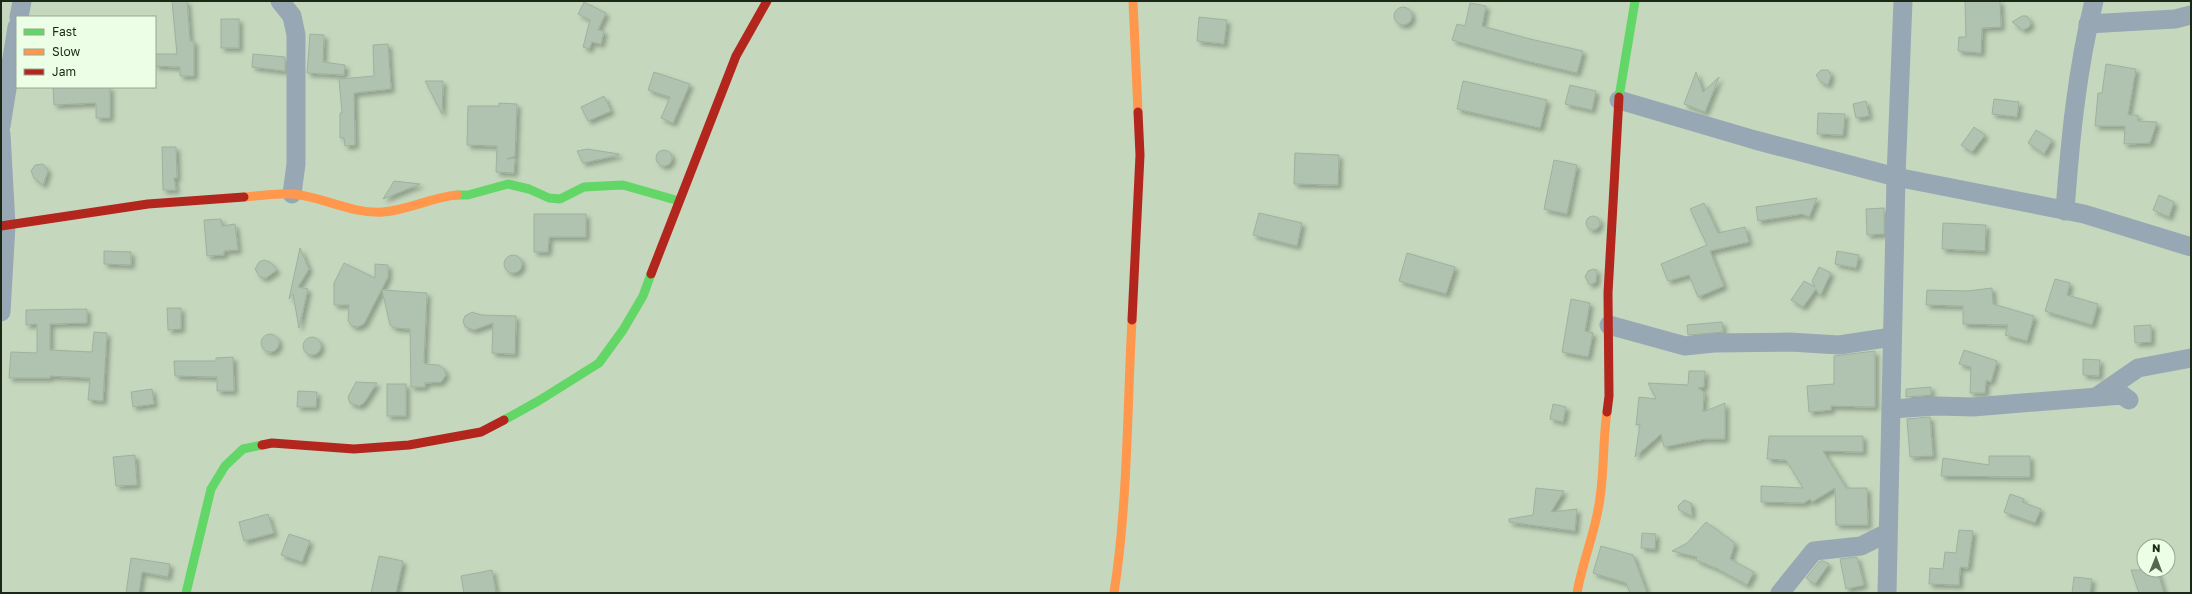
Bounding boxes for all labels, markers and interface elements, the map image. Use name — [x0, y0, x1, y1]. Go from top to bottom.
legend — [16, 16, 156, 88]
text: Fast — [52, 24, 77, 39]
text: Slow — [52, 44, 80, 59]
text: Jam — [52, 64, 76, 79]
north arrow — [2136, 538, 2176, 578]
text: N — [2152, 541, 2160, 554]

